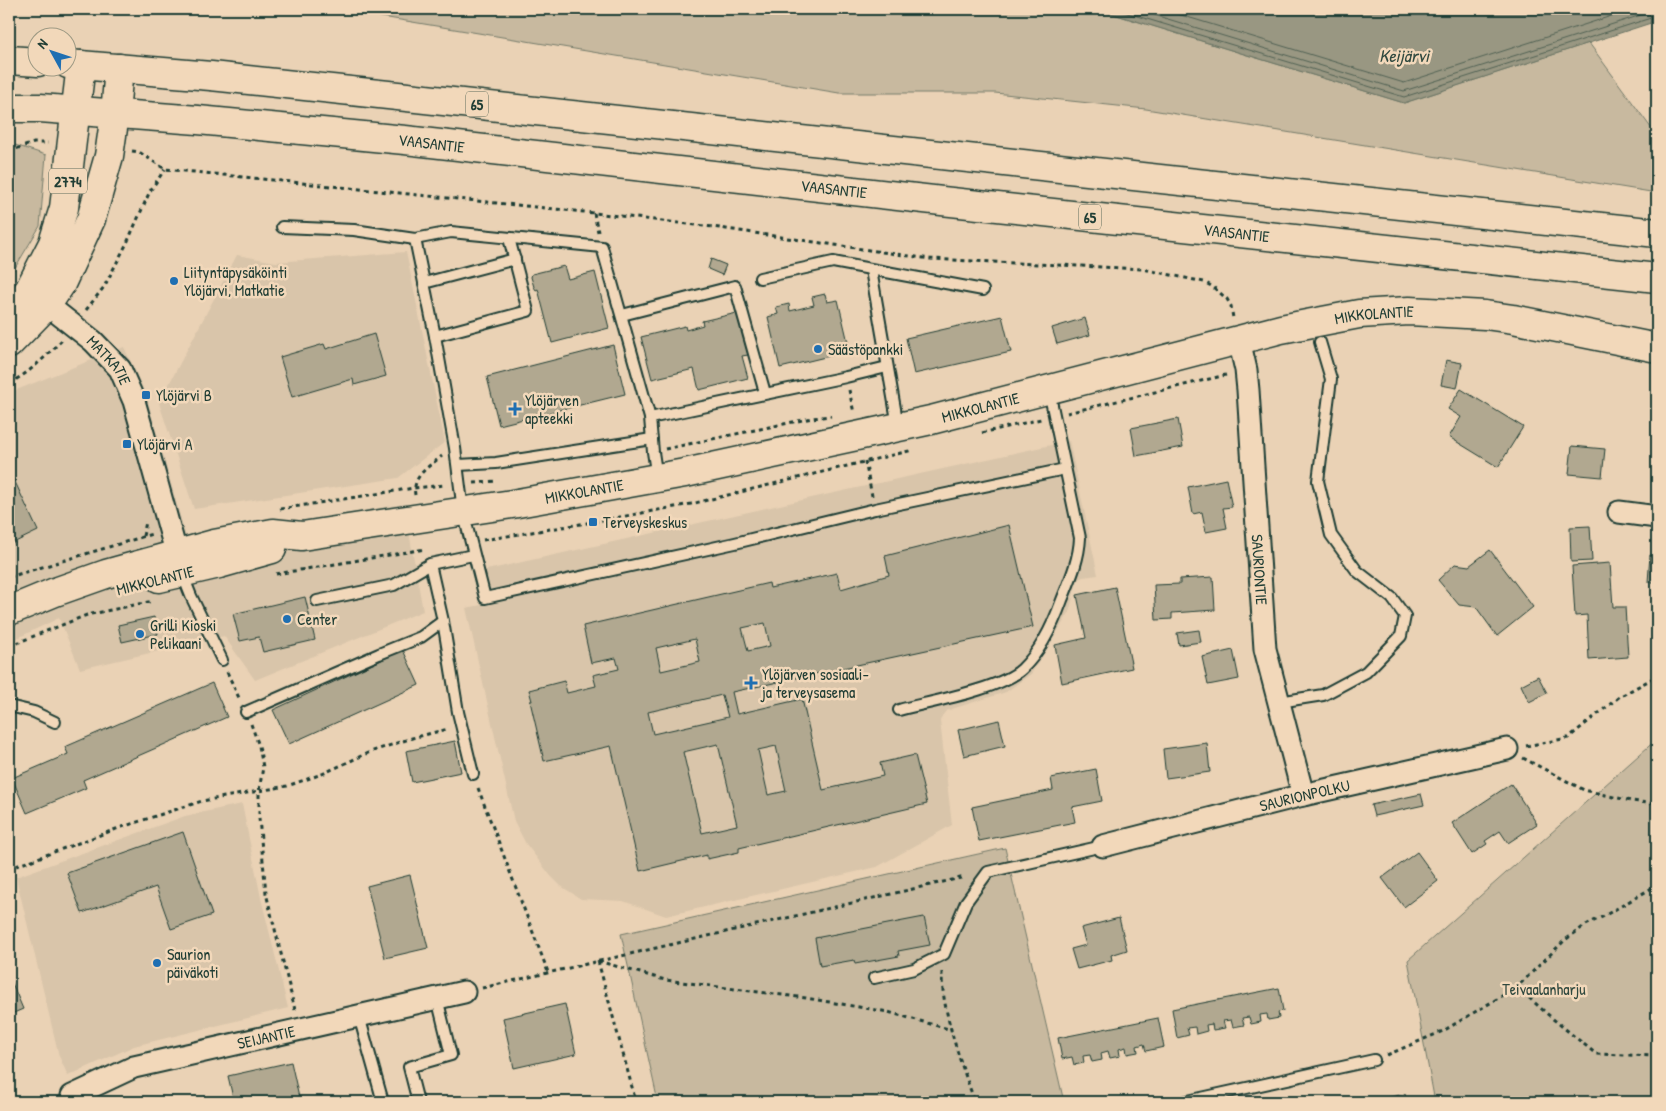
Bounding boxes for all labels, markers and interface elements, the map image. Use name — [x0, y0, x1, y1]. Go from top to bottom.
north arrow — [28, 28, 78, 78]
text: N — [32, 34, 52, 52]
water label: Keijärvi — [1379, 43, 1431, 68]
road number: 65 — [466, 92, 488, 116]
street label: VAASANTIE — [397, 128, 466, 158]
road number: 2774 — [49, 168, 87, 194]
street label: VAASANTIE — [799, 174, 868, 203]
road number: 65 — [1079, 204, 1101, 230]
street label: VAASANTIE — [1202, 218, 1271, 247]
place label: Liityntäpysäköinti Ylöjärvi, Matkatie — [184, 261, 287, 301]
marker: Liityntäpysäköinti Ylöjärvi, Matkatie — [168, 275, 180, 287]
street label: MIKKOLANTIE — [1333, 300, 1414, 329]
street label: MATKATIE — [82, 330, 137, 388]
place label: Säästöpankki — [828, 338, 903, 360]
marker: Säästöpankki — [812, 343, 824, 355]
place label: Ylöjärvi B — [156, 384, 212, 406]
street label: MIKKOLANTIE — [939, 386, 1022, 428]
marker: Ylöjärvi B — [140, 389, 152, 401]
place label: Ylöjärven apteekki — [525, 389, 579, 429]
marker: Ylöjärven apteekki — [509, 403, 521, 415]
place label: Ylöjärvi A — [137, 433, 193, 455]
marker: Ylöjärvi A — [121, 438, 133, 450]
street label: MIKKOLANTIE — [543, 473, 625, 509]
place label: Terveyskeskus — [603, 511, 687, 533]
marker: Terveyskeskus — [587, 516, 599, 528]
street label: SAURIONTIE — [1247, 534, 1273, 606]
street label: MIKKOLANTIE — [114, 560, 196, 600]
place label: Center — [297, 608, 337, 630]
marker: Center — [281, 613, 293, 625]
place label: Grilli Kioski Pelikaani — [150, 614, 216, 654]
marker: Grilli Kioski Pelikaani — [134, 628, 146, 640]
place label: Ylöjärven sosiaali- ja terveysasema — [760, 663, 869, 703]
marker: Ylöjärven sosiaali- ja terveysasema — [744, 676, 758, 690]
street label: SAURIONPOLKU — [1257, 774, 1352, 817]
place label: Saurion päiväkoti — [167, 943, 219, 983]
marker: Saurion päiväkoti — [151, 957, 163, 969]
park label: Teivaalanharju — [1502, 978, 1586, 1000]
street label: SEIJANTIE — [235, 1020, 297, 1054]

